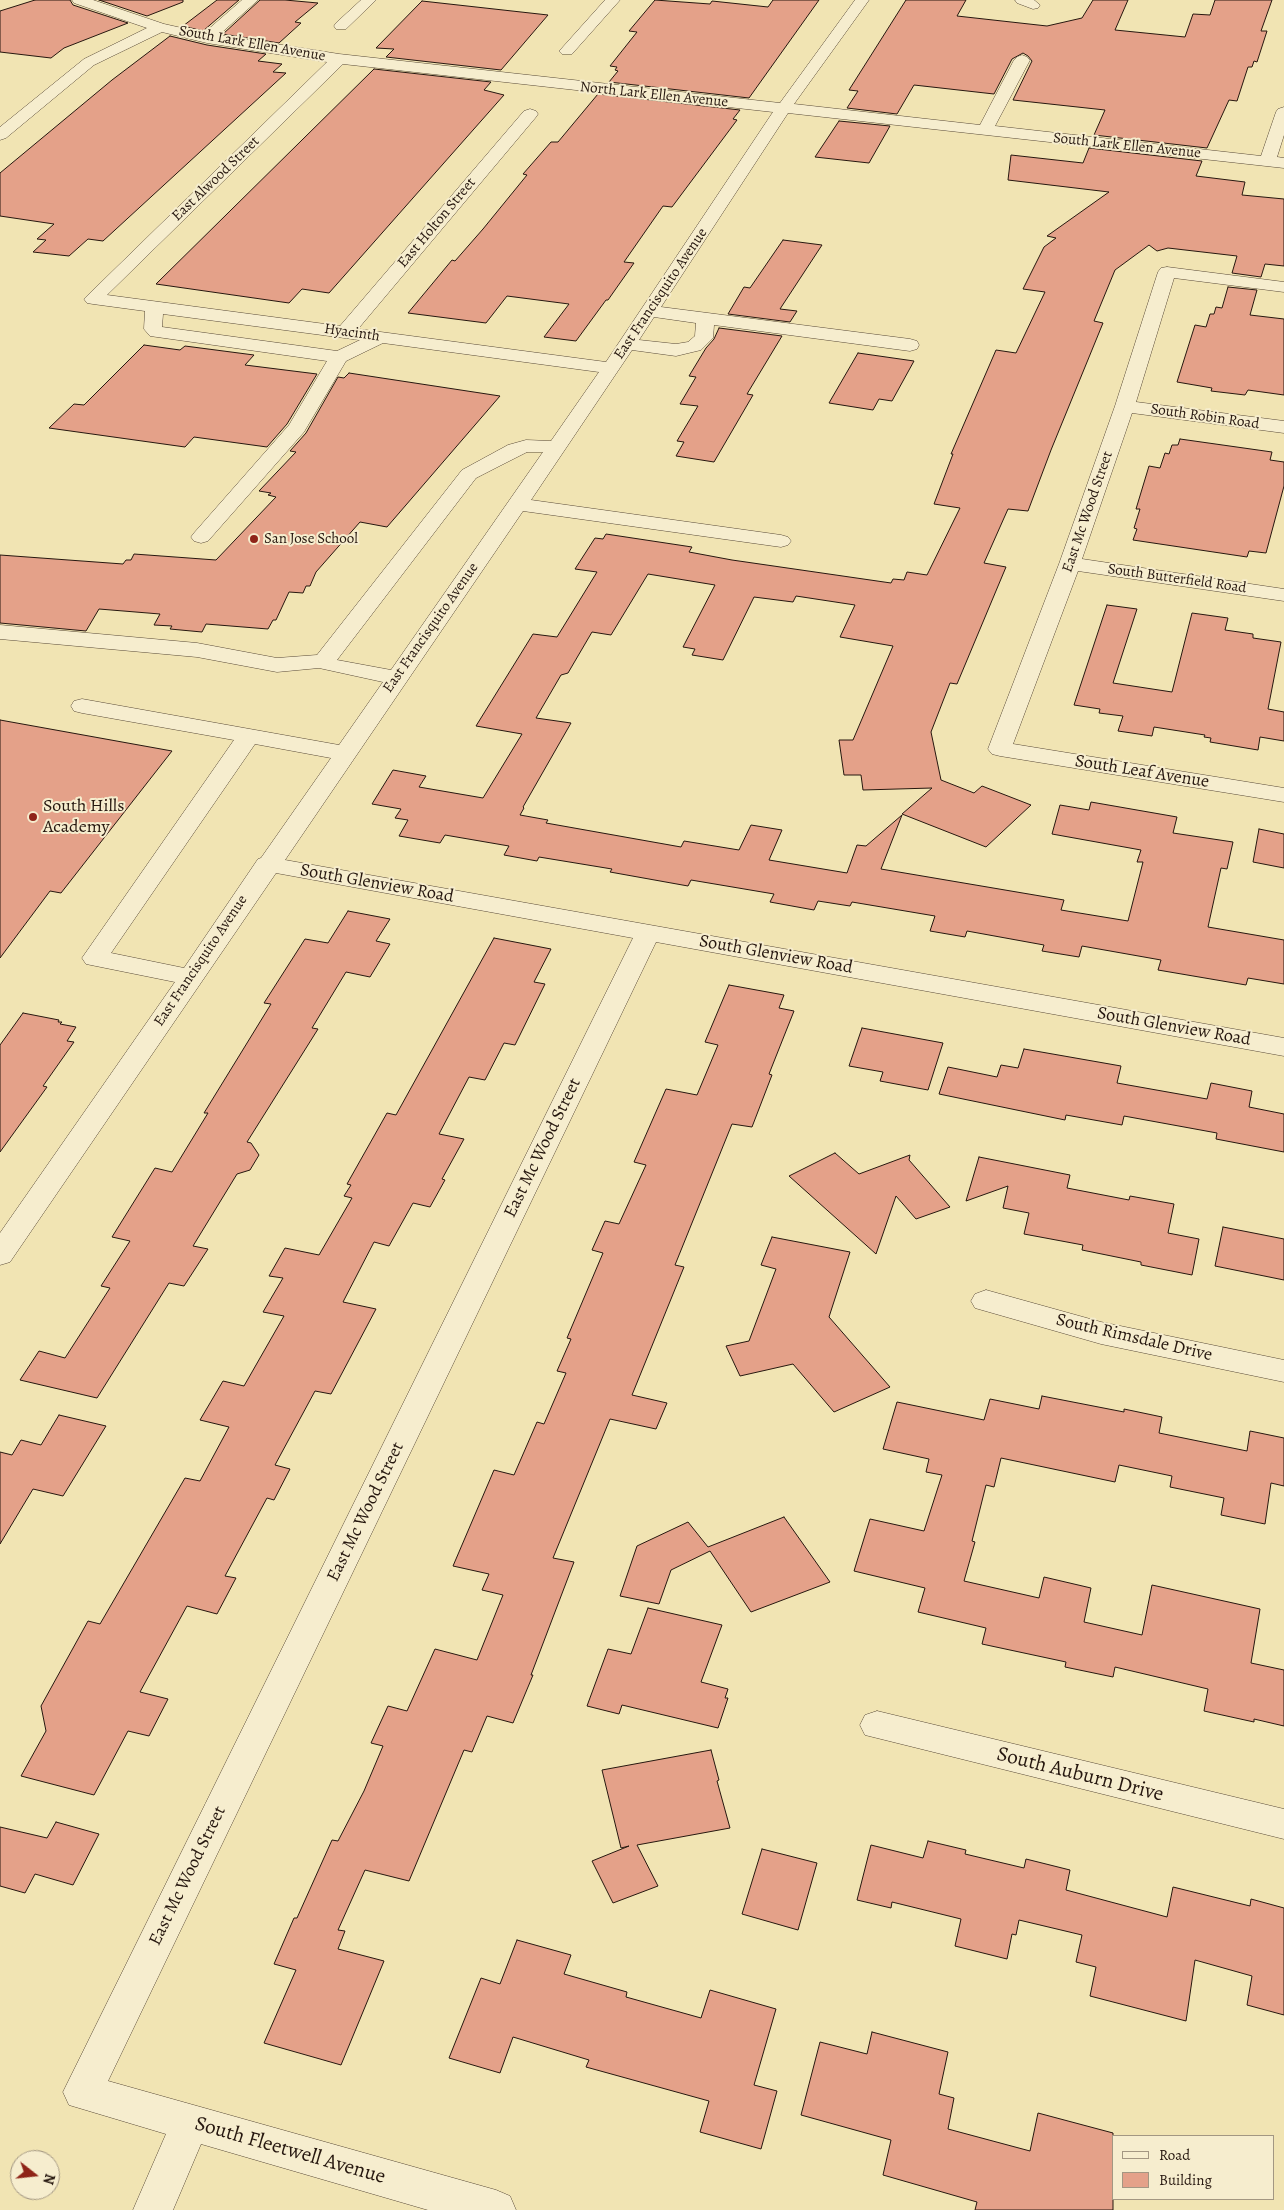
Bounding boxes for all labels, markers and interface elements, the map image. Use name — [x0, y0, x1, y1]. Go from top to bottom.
street label: South Lark Ellen Avenue — [177, 22, 327, 66]
street label: North Lark Ellen Avenue — [579, 78, 729, 112]
street label: South Lark Ellen Avenue — [1052, 129, 1202, 163]
street label: East Alwood Street — [168, 133, 264, 225]
street label: East Holton Street — [394, 174, 480, 272]
street label: East Francisquito Avenue — [610, 225, 712, 363]
street label: Hyacinth — [323, 320, 381, 346]
street label: South Robin Road — [1149, 400, 1261, 434]
street label: East Mc Wood Street — [1059, 449, 1117, 575]
place label: San Jose School — [264, 530, 358, 548]
marker: San Jose School — [248, 533, 260, 545]
street label: East Francisquito Avenue — [379, 560, 483, 696]
street label: South Butterfield Road — [1106, 560, 1248, 598]
street label: South Leaf Avenue — [1073, 751, 1211, 793]
place label: South Hills Academy — [43, 796, 124, 839]
marker: South Hills Academy — [27, 811, 39, 823]
street label: South Glenview Road — [298, 860, 456, 908]
street label: East Francisquito Avenue — [150, 892, 252, 1030]
street label: South Glenview Road — [697, 931, 855, 979]
street label: South Glenview Road — [1095, 1003, 1253, 1051]
street label: East Mc Wood Street — [500, 1075, 586, 1221]
street label: South Rimsdale Drive — [1054, 1310, 1214, 1366]
street label: East Mc Wood Street — [323, 1439, 409, 1585]
street label: South Auburn Drive — [994, 1742, 1166, 1808]
street label: East Mc Wood Street — [145, 1803, 231, 1949]
street label: South Fleetwell Avenue — [192, 2112, 388, 2190]
legend — [1112, 2135, 1274, 2200]
text: Road — [1159, 2145, 1190, 2165]
north arrow — [10, 2150, 60, 2200]
text: Building — [1159, 2170, 1212, 2190]
text: N — [38, 2171, 59, 2187]

